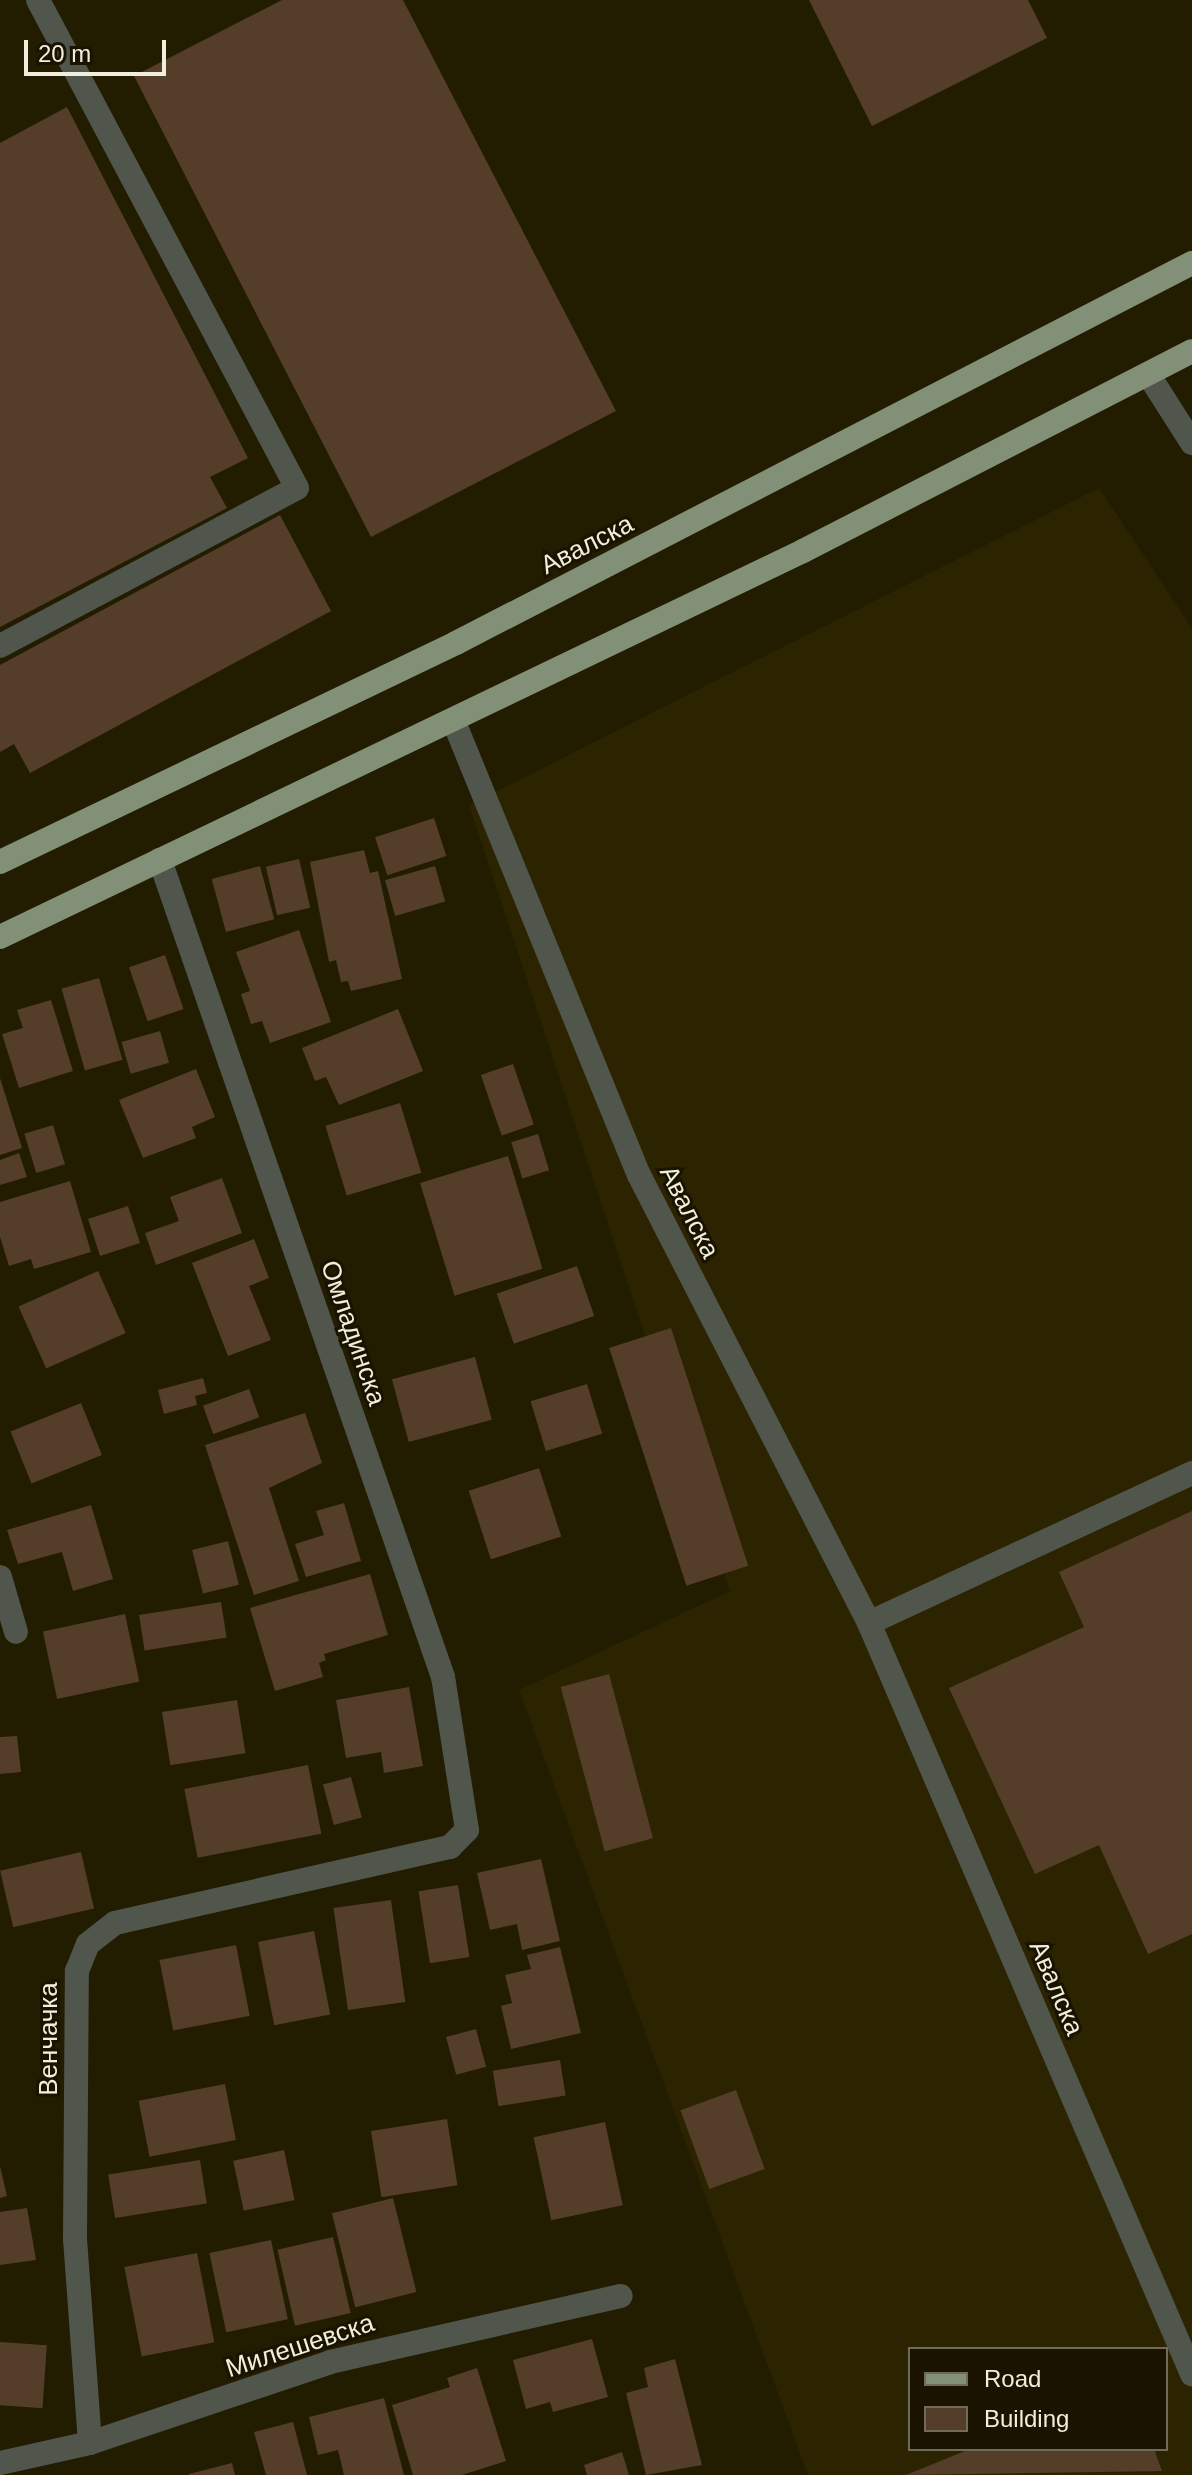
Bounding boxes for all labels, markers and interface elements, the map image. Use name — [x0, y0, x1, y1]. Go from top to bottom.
scale bar — [28, 24, 170, 74]
text: 20 m — [38, 40, 91, 67]
street label: Авалска — [535, 508, 639, 582]
street label: Авалска — [652, 1160, 726, 1264]
street label: Омладинска — [314, 1256, 392, 1410]
street label: Авалска — [1022, 1936, 1090, 2040]
street label: Венчачка — [33, 1982, 65, 2096]
street label: Милешевска — [222, 2307, 378, 2385]
legend — [908, 2347, 1168, 2451]
text: Road — [984, 2365, 1041, 2392]
text: Building — [984, 2405, 1069, 2432]

